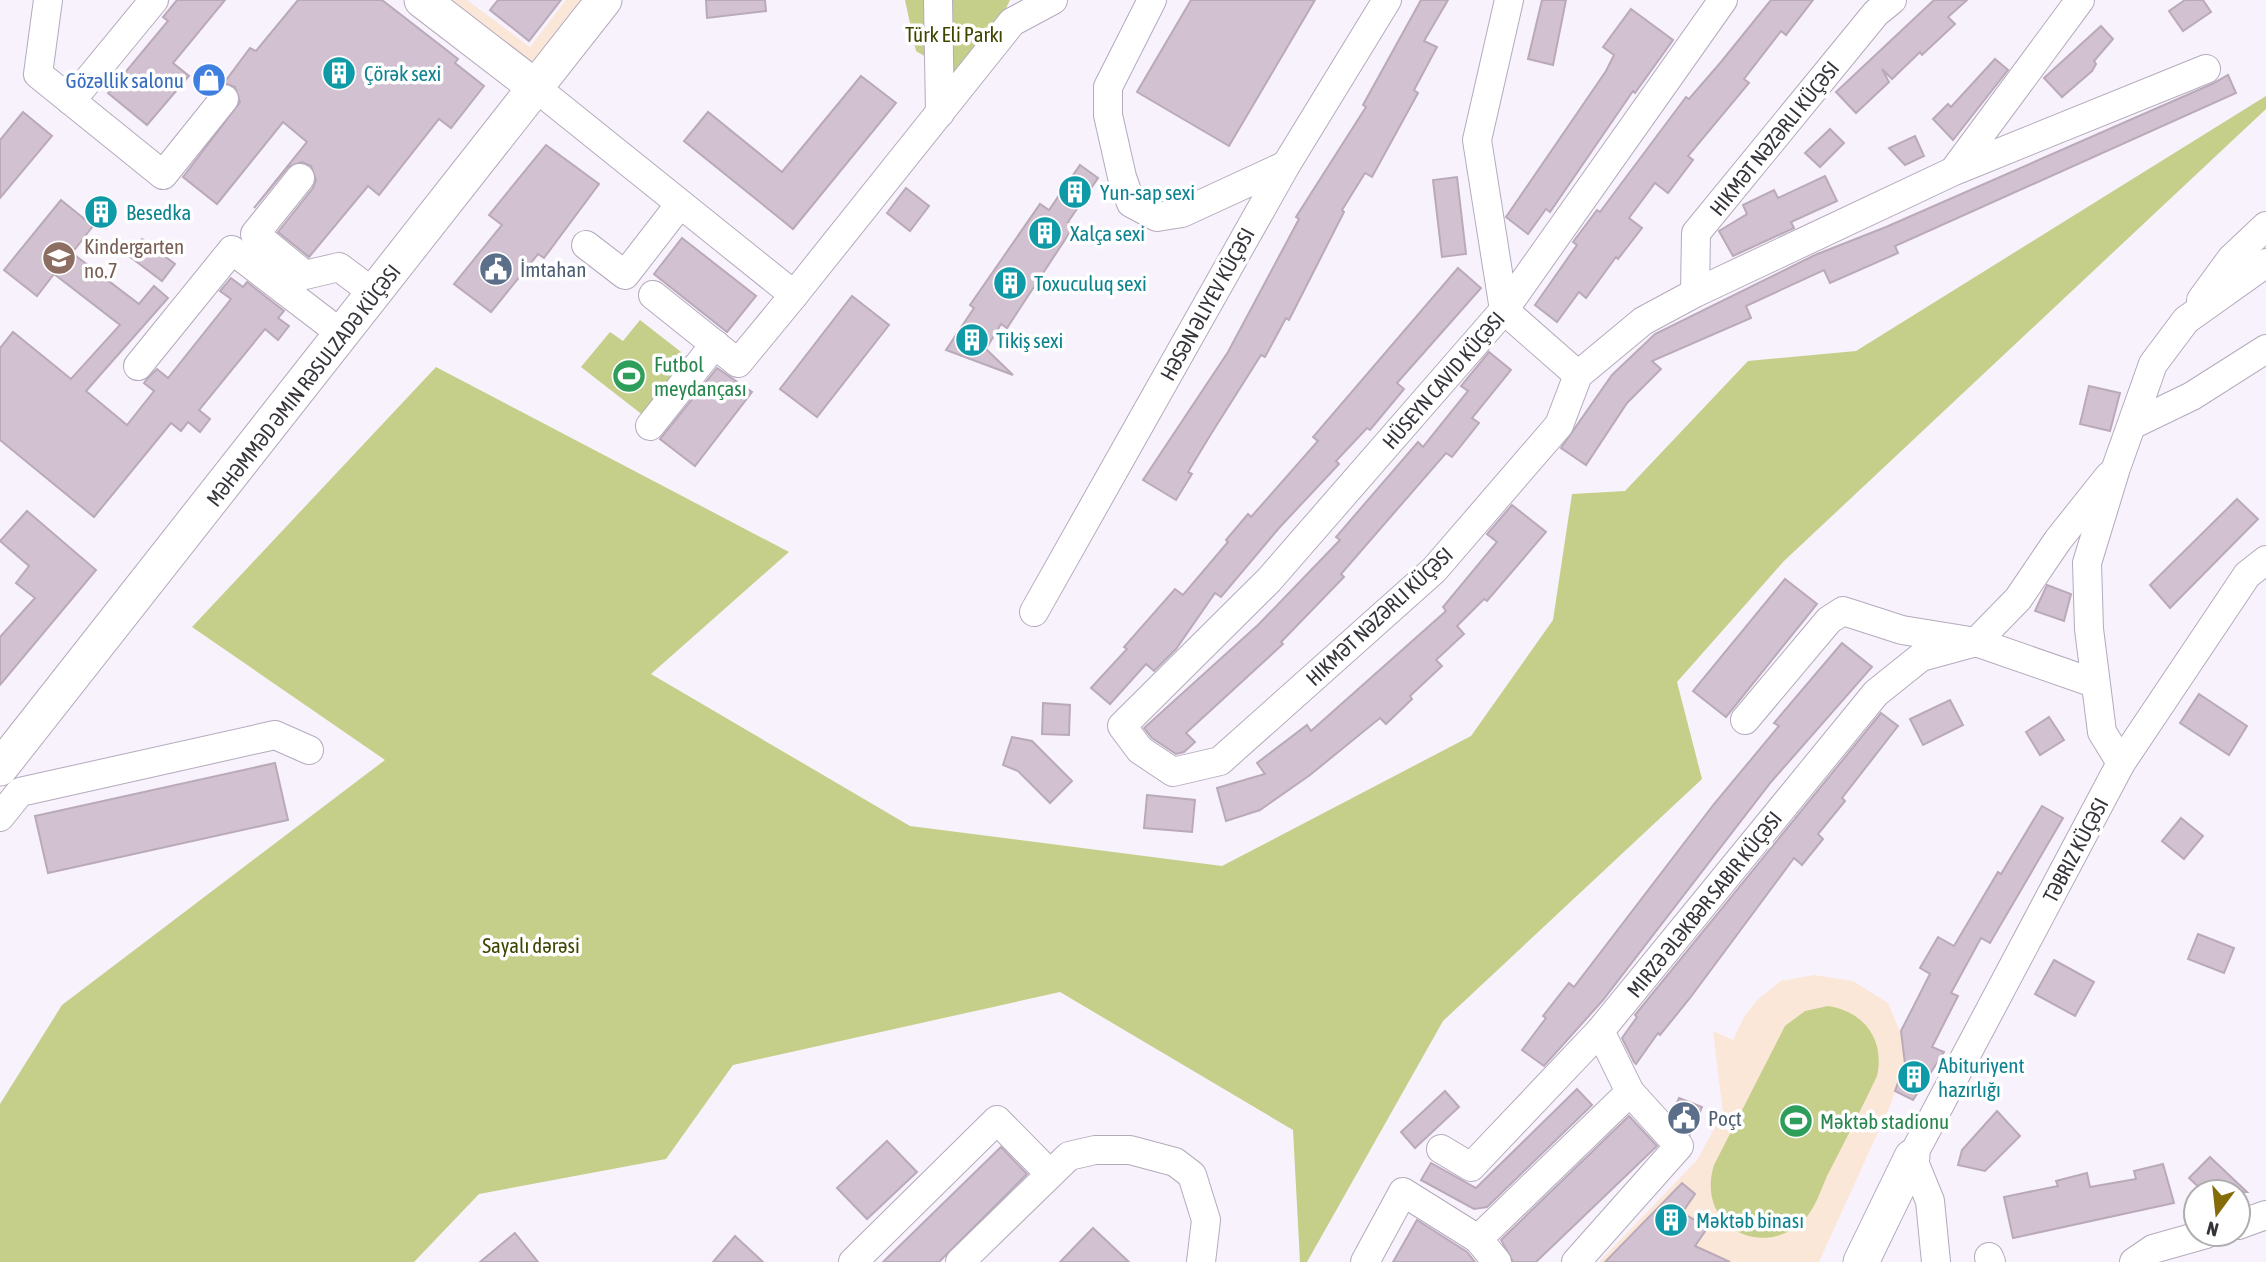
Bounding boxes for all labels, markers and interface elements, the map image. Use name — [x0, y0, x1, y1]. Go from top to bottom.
park label: Türk Eli Parkı — [905, 22, 1003, 46]
building icon: Çörək sexi — [320, 54, 358, 92]
street label: HIKMƏT NƏZƏRLI KÜÇƏSI — [1704, 56, 1844, 220]
shop icon: Gözəllik salonu — [190, 61, 228, 99]
place label: Çörək sexi — [364, 61, 441, 85]
place label: Gözəllik salonu — [66, 68, 184, 92]
building icon: Yun-sap sexi — [1056, 173, 1094, 211]
place label: Yun-sap sexi — [1100, 180, 1195, 204]
building icon: Besedka — [82, 193, 120, 231]
place label: Besedka — [126, 200, 191, 224]
building icon: Xalça sexi — [1026, 214, 1064, 252]
place label: Xalça sexi — [1070, 221, 1145, 245]
street label: HƏSƏN ƏLIYEV KÜÇƏSI — [1155, 223, 1259, 385]
place label: Kindergarten no.7 — [84, 234, 184, 282]
school or university icon: Kindergarten no.7 — [40, 239, 78, 277]
public building icon: İmtahan — [477, 250, 515, 288]
place label: İmtahan — [520, 257, 586, 281]
street label: MƏHƏMMƏD ƏMIN RƏSULZADƏ KÜÇƏSI — [201, 259, 405, 511]
building icon: Toxuculuq sexi — [991, 264, 1029, 302]
place label: Toxuculuq sexi — [1034, 271, 1147, 295]
street label: HÜSEYN CAVID KÜÇƏSI — [1377, 307, 1509, 453]
building icon: Tikiş sexi — [953, 321, 991, 359]
place label: Tikiş sexi — [996, 328, 1063, 352]
place label: Futbol meydançası — [654, 352, 747, 400]
sports icon: Futbol meydançası — [610, 357, 648, 395]
street label: HIKMƏT NƏZƏRLI KÜÇƏSI — [1301, 542, 1457, 690]
street label: TƏBRIZ KÜÇƏSI — [2037, 794, 2113, 906]
street label: MIRZƏ ƏLƏKBƏR SABIR KÜÇƏSI — [1622, 806, 1786, 1002]
park label: Sayalı dərəsi — [482, 933, 580, 957]
place label: Abituriyent hazırlığı — [1938, 1053, 2025, 1101]
building icon: Abituriyent hazırlığı — [1895, 1058, 1933, 1096]
public building icon: Poçt — [1665, 1099, 1703, 1137]
sports icon: Məktəb stadionu — [1777, 1102, 1815, 1140]
place label: Poçt — [1708, 1106, 1742, 1130]
place label: Məktəb stadionu — [1820, 1109, 1949, 1133]
north arrow — [2182, 1178, 2252, 1248]
building icon: Məktəb binası — [1652, 1201, 1690, 1239]
place label: Məktəb binası — [1696, 1208, 1804, 1232]
text: N — [2204, 1217, 2221, 1241]

